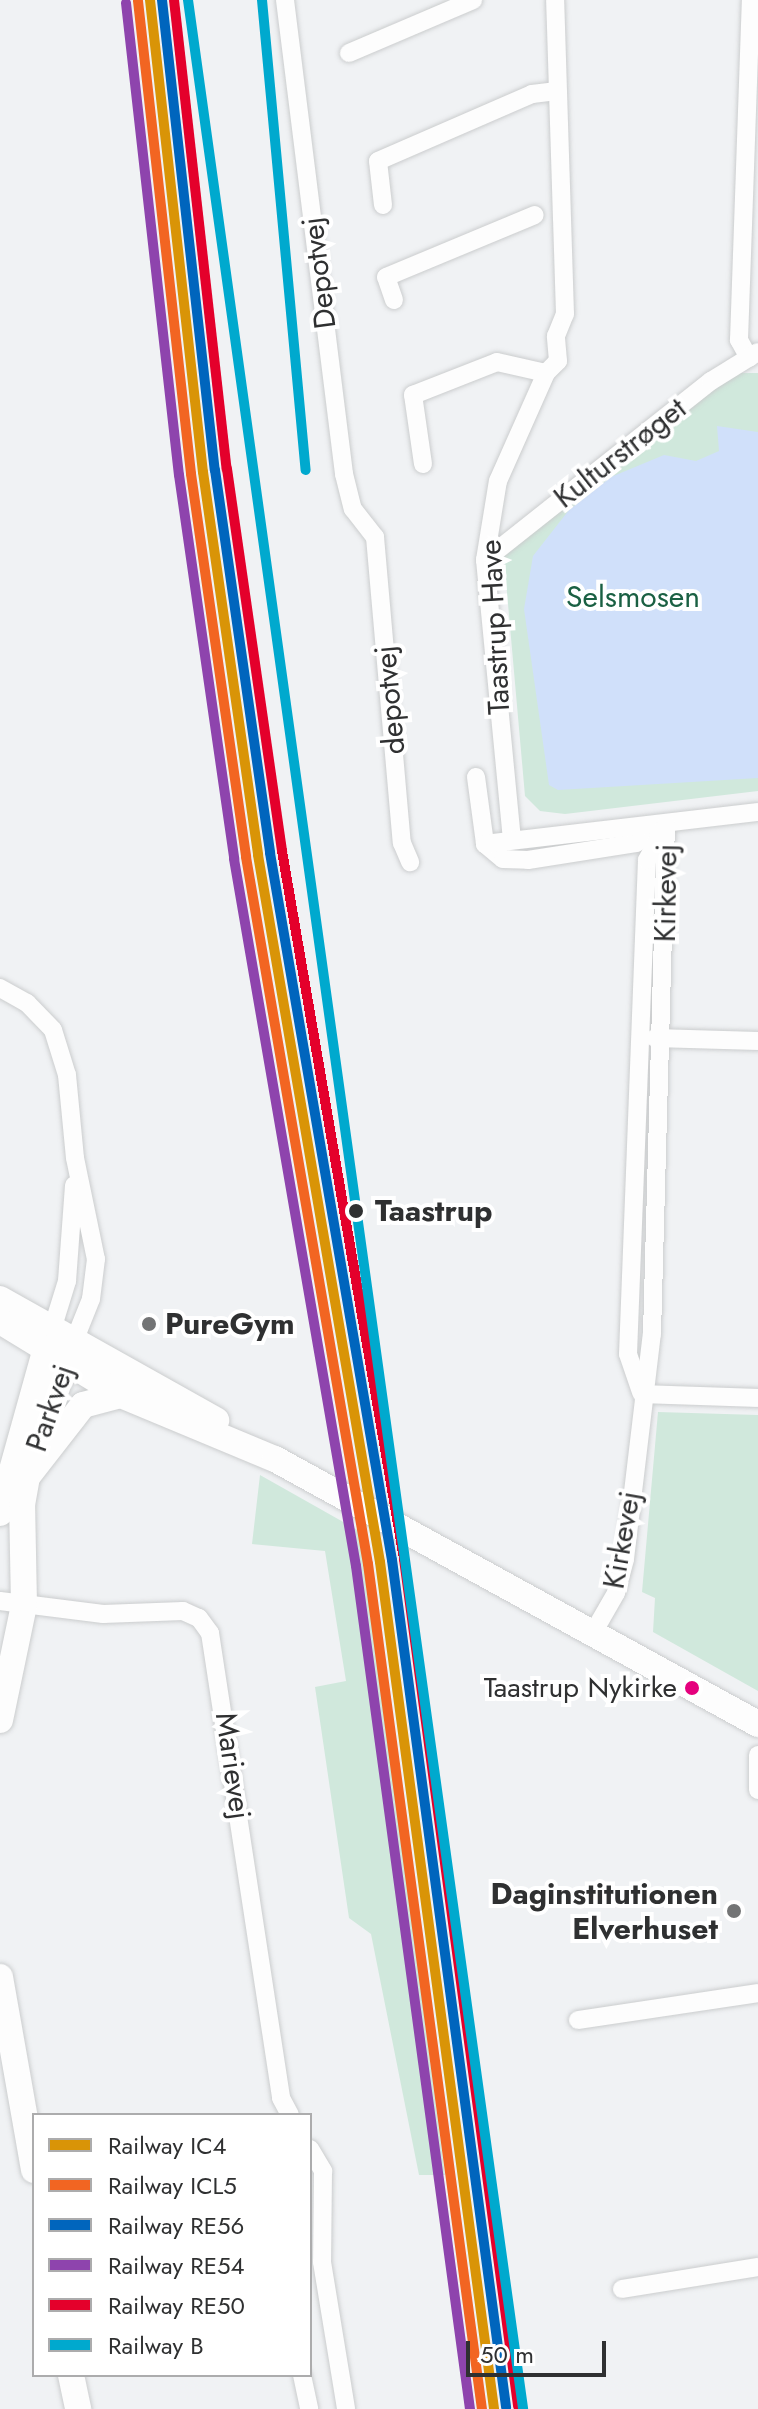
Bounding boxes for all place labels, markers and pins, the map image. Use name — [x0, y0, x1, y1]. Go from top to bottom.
place label: Taastrup — [375, 1193, 492, 1229]
marker: Taastrup — [344, 1199, 368, 1223]
place label: PureGym — [165, 1306, 295, 1342]
marker: PureGym — [140, 1315, 158, 1333]
place label: Taastrup Nykirke — [484, 1671, 677, 1705]
marker: Taastrup Nykirke — [684, 1680, 700, 1696]
place label: Daginstitutionen Elverhuset — [491, 1876, 718, 1946]
marker: Daginstitutionen Elverhuset — [725, 1902, 743, 1920]

